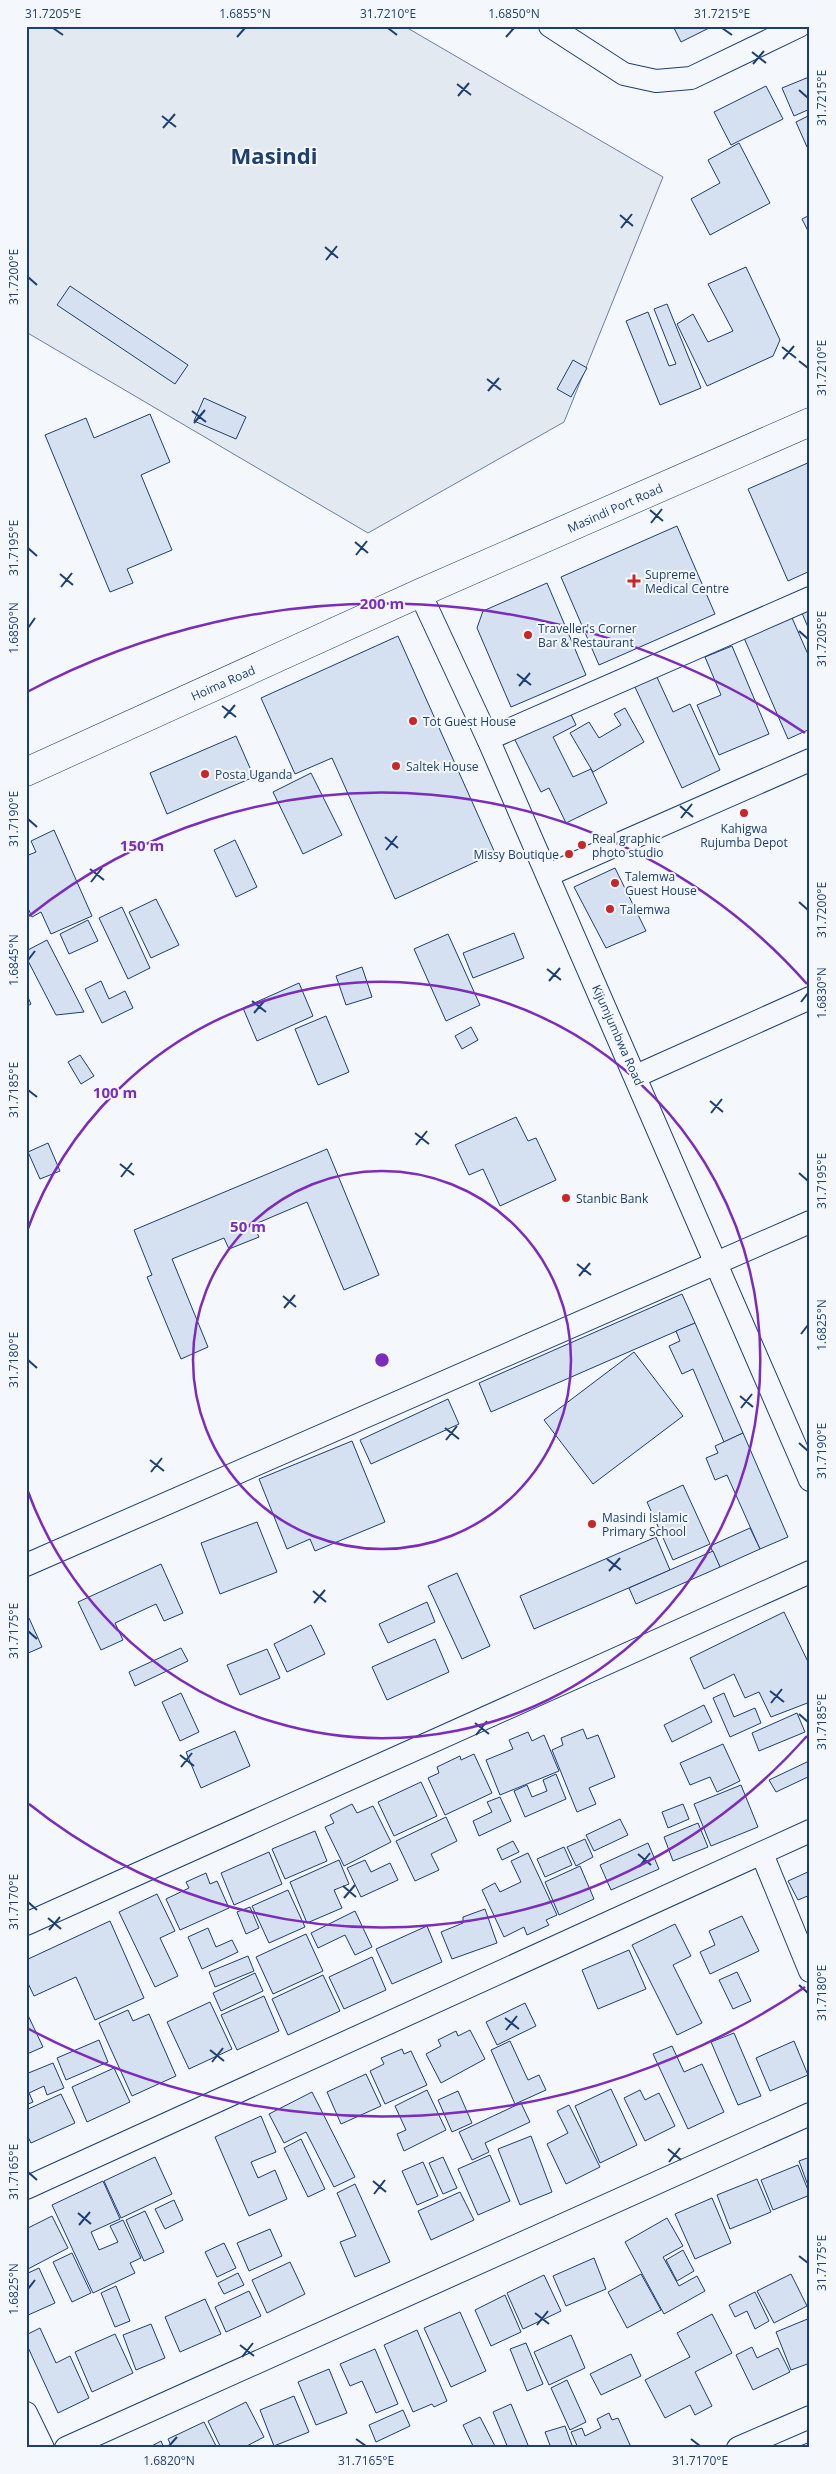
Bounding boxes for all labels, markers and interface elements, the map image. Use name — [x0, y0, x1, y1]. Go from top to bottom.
text: 31.7205°E — [25, 5, 81, 22]
text: 1.6855°N — [219, 5, 271, 22]
text: 31.7210°E — [360, 5, 416, 22]
text: 1.6850°N — [488, 5, 540, 22]
text: 31.7215°E — [694, 5, 750, 22]
text: 31.7215°E — [813, 70, 830, 126]
district label: Masindi — [231, 140, 317, 170]
text: 31.7200°E — [5, 249, 22, 305]
text: 31.7210°E — [813, 340, 830, 396]
street label: Masindi Port Road — [565, 479, 665, 537]
text: 31.7195°E — [5, 520, 22, 576]
place label: Supreme Medical Centre — [645, 566, 729, 597]
marker: Supreme Medical Centre — [627, 574, 641, 588]
text: 200 m — [360, 593, 404, 613]
text: 1.6850°N — [5, 602, 22, 654]
text: 31.7205°E — [813, 611, 830, 667]
place label: Traveller's Corner Bar & Restaurant — [538, 620, 637, 651]
marker: Traveller's Corner Bar & Restaurant — [522, 629, 534, 641]
street label: Hoima Road — [188, 661, 258, 705]
place label: Tot Guest House — [423, 713, 516, 730]
marker: Tot Guest House — [407, 715, 419, 727]
place label: Saltek House — [406, 758, 479, 775]
marker: Saltek House — [390, 760, 402, 772]
place label: Posta Uganda — [215, 766, 293, 783]
marker: Posta Uganda — [199, 768, 211, 780]
text: 31.7190°E — [5, 791, 22, 847]
marker: Kahigwa Rujumba Depot — [738, 807, 750, 819]
place label: Kahigwa Rujumba Depot — [700, 820, 788, 851]
place label: Real graphic photo studio — [592, 830, 663, 861]
text: 150 m — [120, 835, 164, 855]
marker: Real graphic photo studio — [576, 839, 588, 851]
place label: Missy Boutique — [474, 846, 559, 863]
marker: Missy Boutique — [563, 848, 575, 860]
place label: Talemwa Guest House — [625, 868, 697, 899]
marker: Talemwa Guest House — [609, 877, 621, 889]
text: 31.7200°E — [813, 882, 830, 938]
place label: Talemwa — [620, 901, 670, 918]
marker: Talemwa — [604, 903, 616, 915]
text: 1.6845°N — [5, 934, 22, 986]
text: 1.6830°N — [813, 967, 830, 1019]
street label: Kijumjumbwa Road — [588, 982, 648, 1088]
text: 31.7185°E — [5, 1062, 22, 1118]
text: 100 m — [93, 1082, 137, 1102]
text: 31.7195°E — [813, 1153, 830, 1209]
place label: Stanbic Bank — [576, 1190, 649, 1207]
marker: Stanbic Bank — [560, 1192, 572, 1204]
text: 50 m — [230, 1216, 266, 1236]
text: 1.6825°N — [813, 1299, 830, 1351]
text: 31.7180°E — [5, 1332, 22, 1388]
centre of rings — [373, 1351, 391, 1369]
text: 31.7190°E — [813, 1423, 830, 1479]
place label: Masindi Islamic Primary School — [602, 1509, 688, 1540]
marker: Masindi Islamic Primary School — [586, 1518, 598, 1530]
text: 31.7175°E — [5, 1603, 22, 1659]
text: 31.7185°E — [813, 1694, 830, 1750]
text: 31.7170°E — [5, 1874, 22, 1930]
text: 31.7180°E — [813, 1965, 830, 2021]
text: 31.7165°E — [5, 2144, 22, 2200]
text: 31.7175°E — [813, 2235, 830, 2291]
text: 1.6825°N — [5, 2263, 22, 2315]
text: 1.6820°N — [143, 2452, 195, 2469]
text: 31.7165°E — [338, 2452, 394, 2469]
text: 31.7170°E — [672, 2452, 728, 2469]

